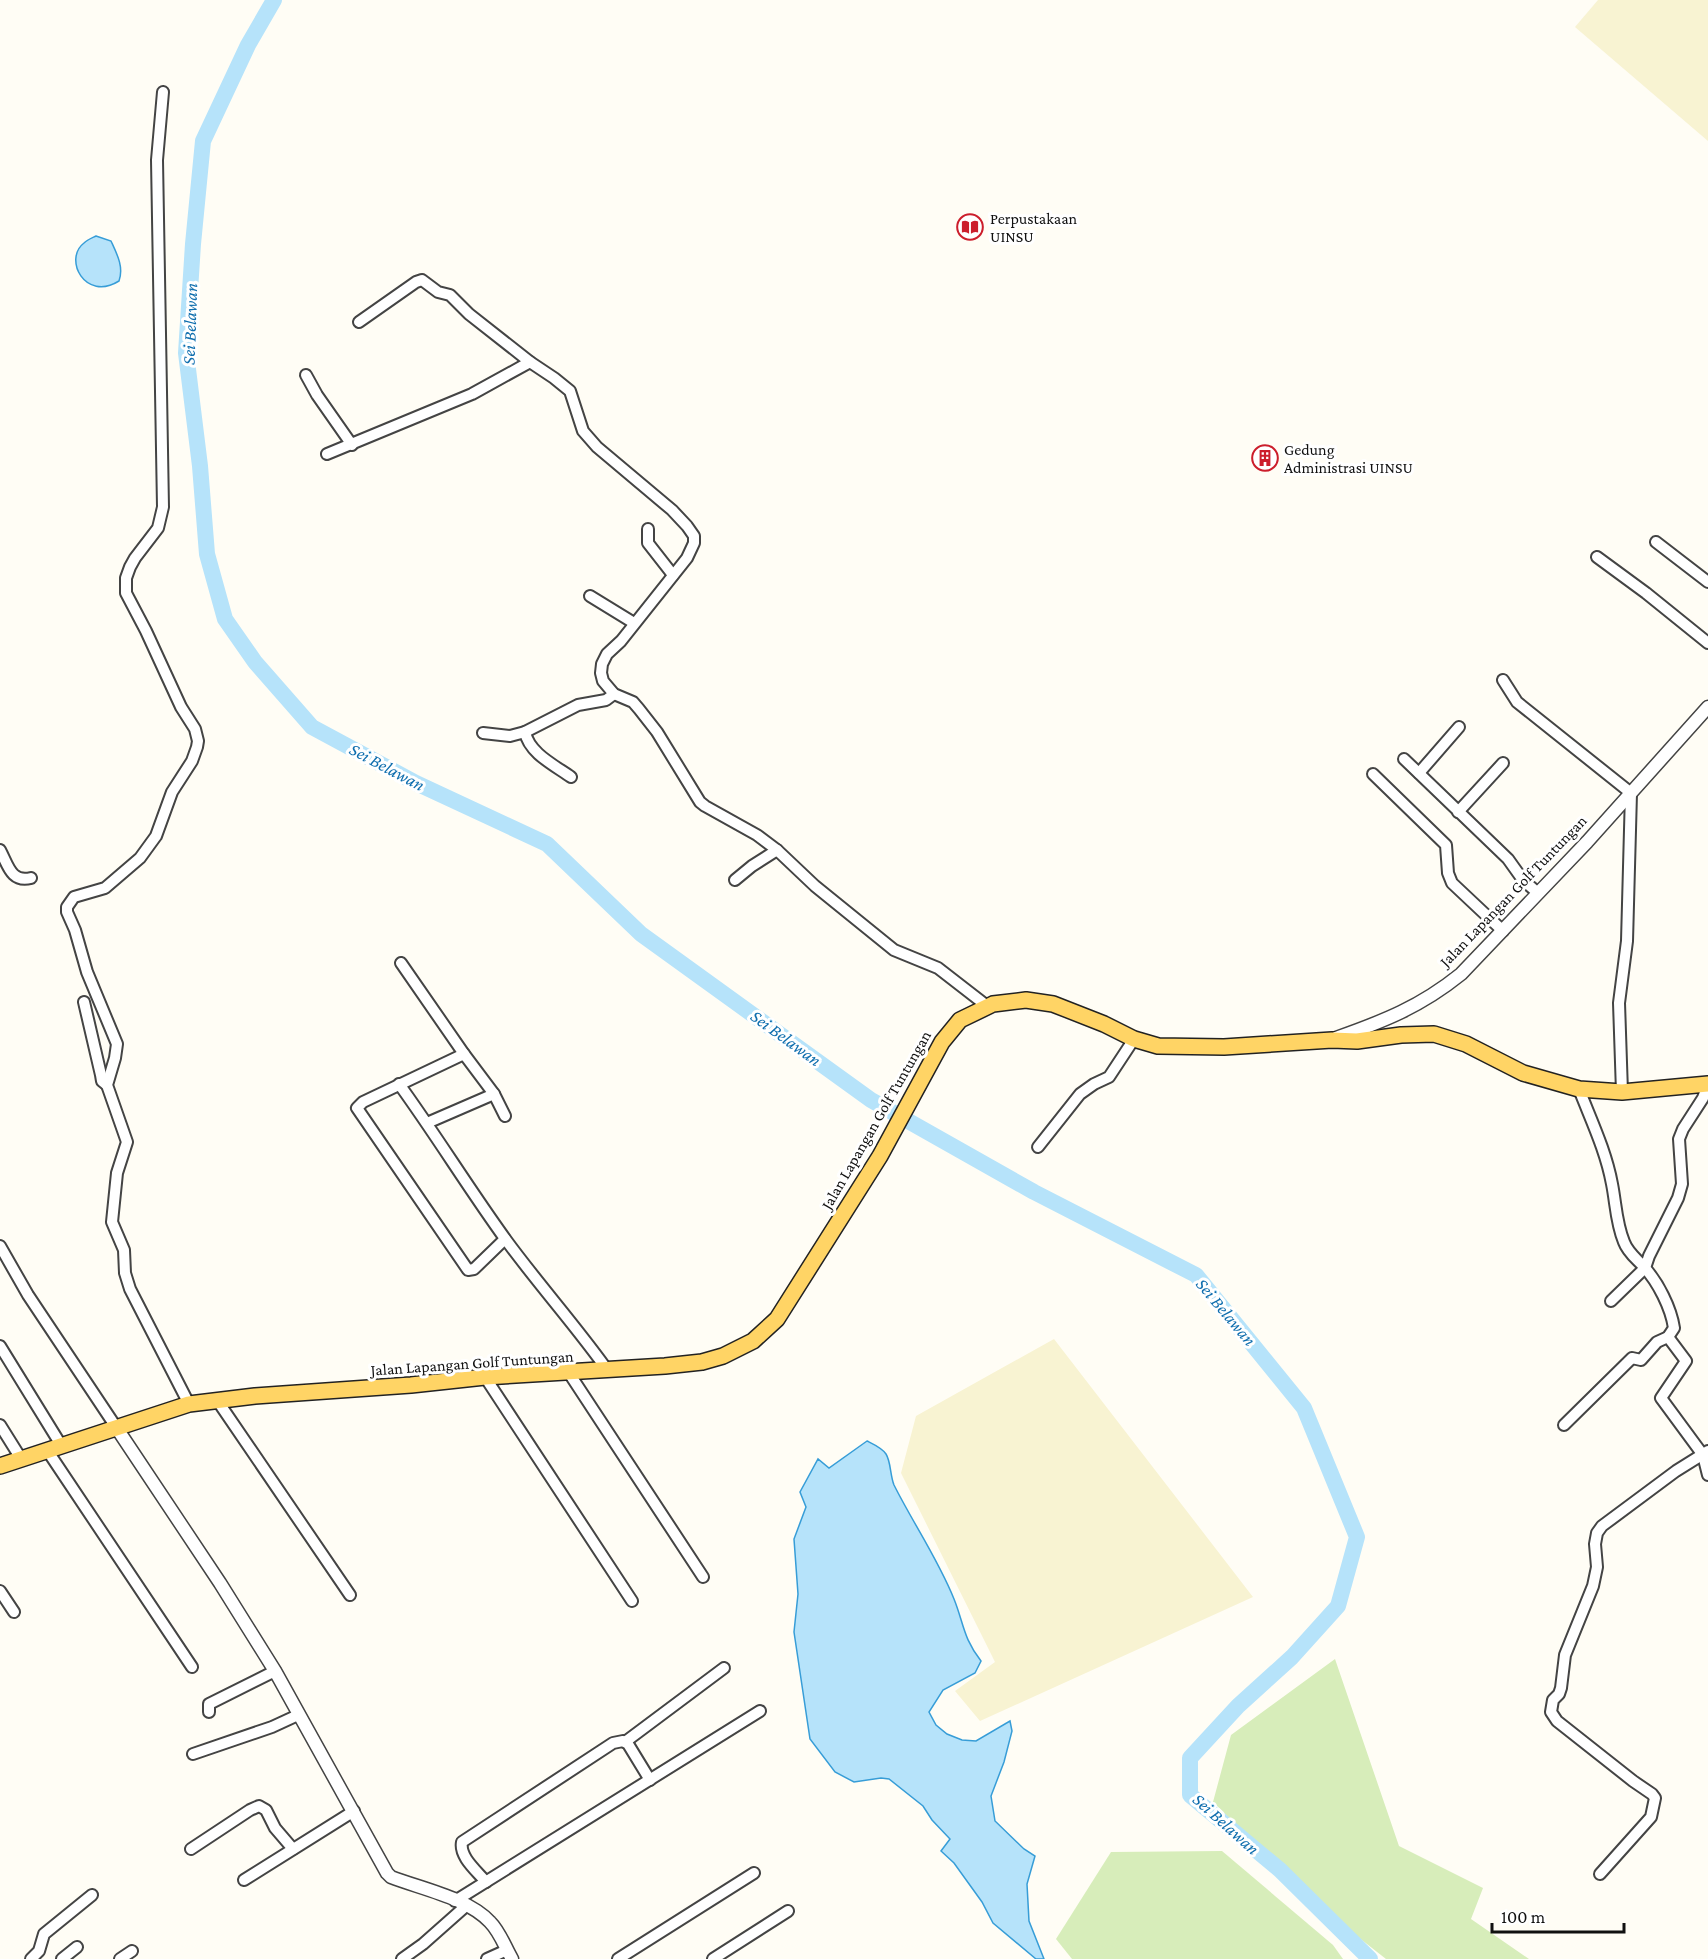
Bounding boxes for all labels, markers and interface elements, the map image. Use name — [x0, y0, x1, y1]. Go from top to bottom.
place label: Perpustakaan UINSU — [990, 210, 1078, 245]
library icon: Perpustakaan UINSU — [955, 212, 985, 242]
water label: Sei Belawan — [179, 283, 201, 365]
place label: Gedung Administrasi UINSU — [1284, 441, 1413, 476]
building icon: Gedung Administrasi UINSU — [1250, 443, 1280, 473]
water label: Sei Belawan — [346, 739, 428, 795]
street label: Jalan Lapangan Golf Tuntungan — [1435, 812, 1591, 972]
water label: Sei Belawan — [747, 1006, 825, 1070]
street label: Jalan Lapangan Golf Tuntungan — [817, 1027, 935, 1215]
water label: Sei Belawan — [1192, 1274, 1260, 1350]
street label: Jalan Lapangan Golf Tuntungan — [368, 1347, 575, 1380]
water label: Sei Belawan — [1189, 1789, 1263, 1859]
scale bar — [1492, 1896, 1624, 1934]
text: 100 m — [1501, 1907, 1546, 1927]

